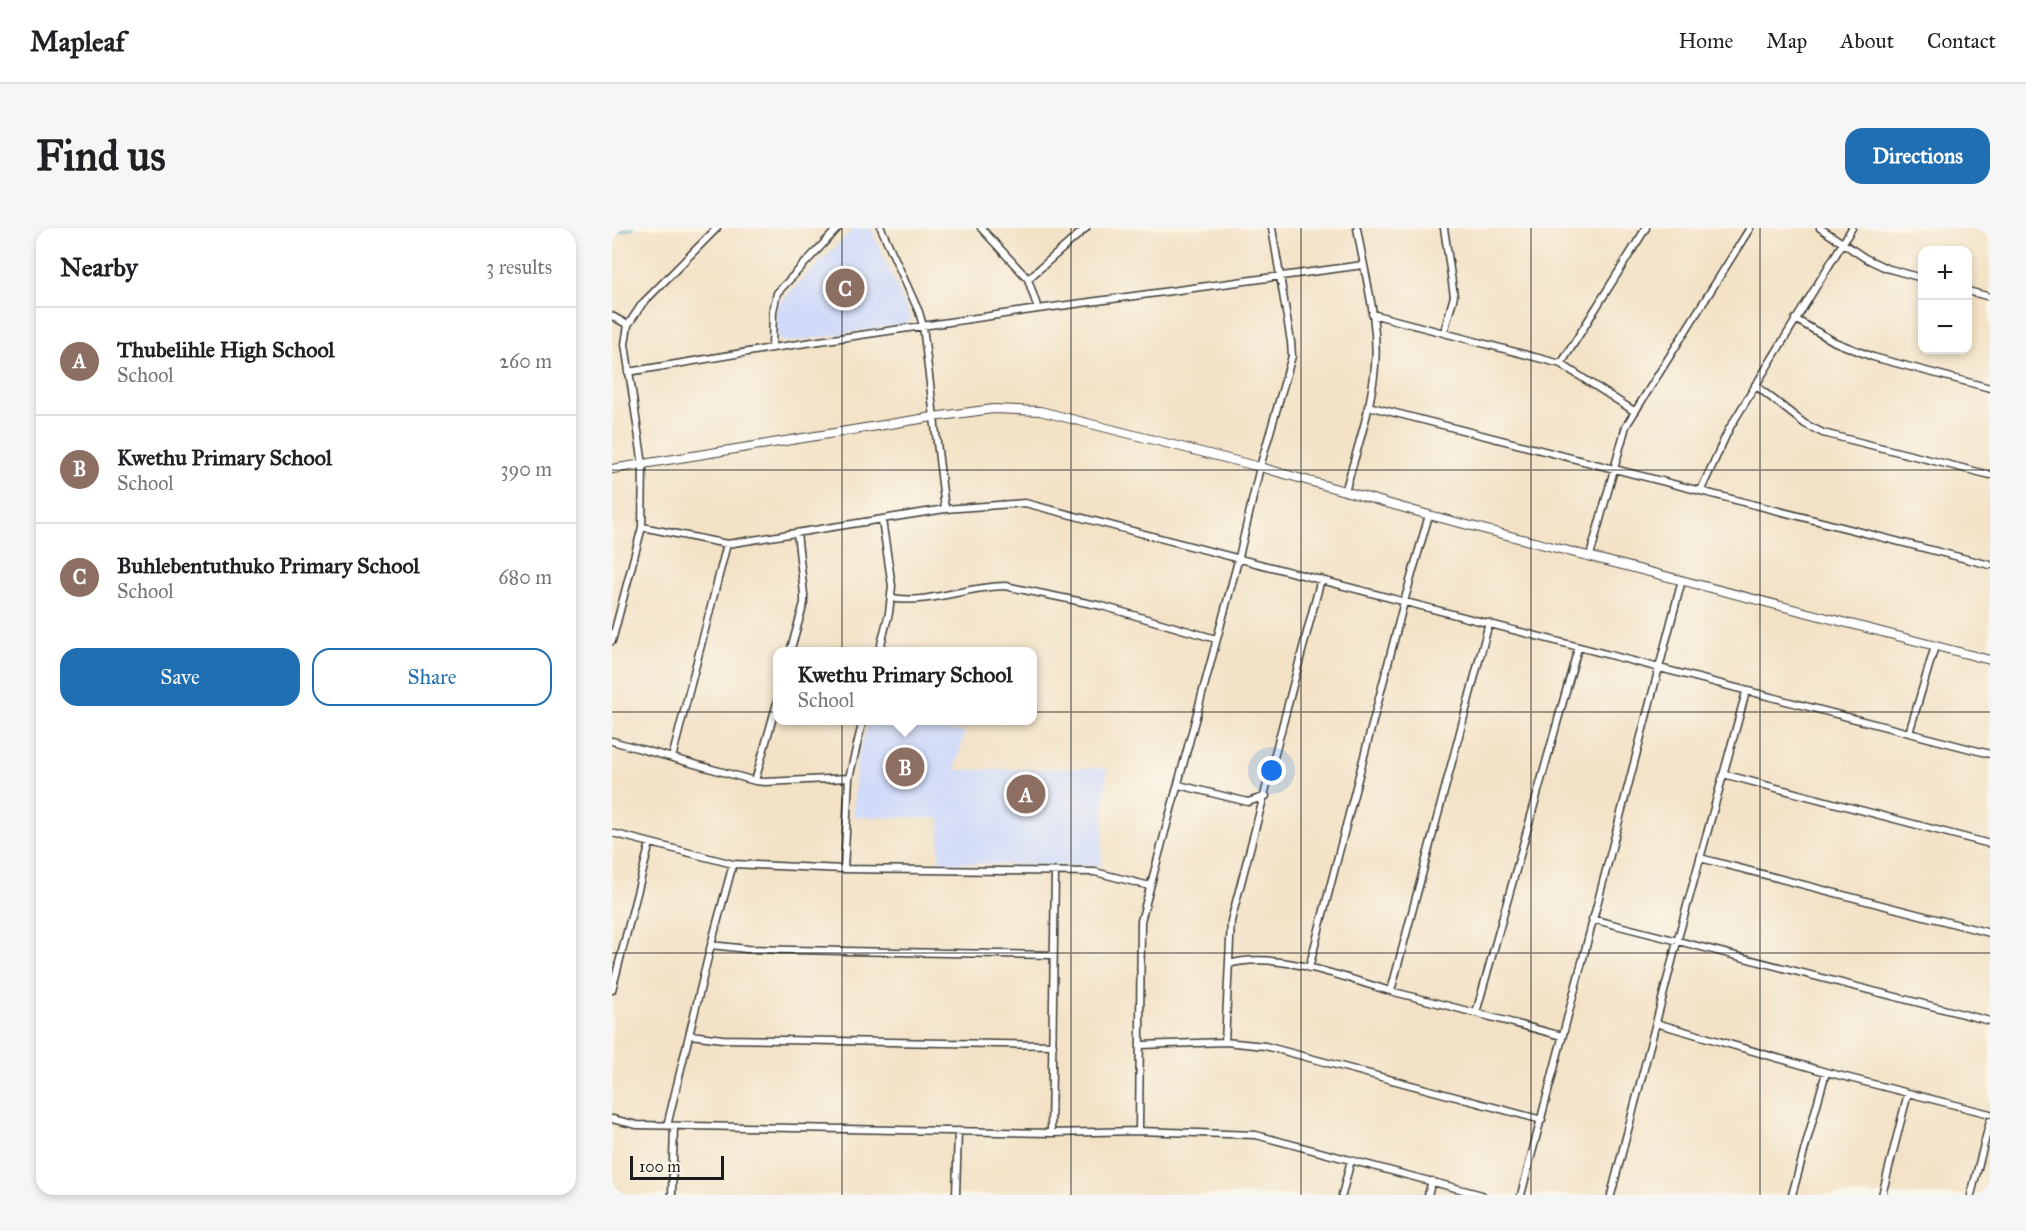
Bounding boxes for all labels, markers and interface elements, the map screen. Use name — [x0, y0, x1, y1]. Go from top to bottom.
text: Mapleaf — [30, 24, 125, 59]
text: Home — [1678, 28, 1733, 54]
text: Map — [1766, 28, 1807, 54]
text: About — [1840, 28, 1894, 54]
text: Contact — [1927, 28, 1996, 54]
button: Directions — [1845, 128, 1990, 184]
text: Find us — [36, 130, 166, 182]
map controls — [1918, 246, 1972, 354]
button: + — [1918, 246, 1972, 300]
text: Nearby — [60, 251, 138, 283]
text: 3 results — [486, 255, 552, 279]
pin: C — [826, 266, 864, 310]
button: − — [1918, 300, 1972, 354]
text: Thubelihle High School — [117, 336, 335, 363]
text: A — [73, 349, 86, 373]
text: 260 m — [499, 349, 552, 373]
text: School — [117, 363, 174, 387]
text: Kwethu Primary School — [117, 444, 332, 471]
text: B — [73, 457, 86, 481]
text: 390 m — [501, 457, 552, 481]
text: School — [117, 471, 174, 495]
text: Buhlebentuthuko Primary School — [117, 552, 420, 579]
text: C — [73, 565, 86, 589]
text: 680 m — [498, 565, 552, 589]
text: School — [117, 579, 174, 603]
popup — [773, 647, 1037, 725]
button: Save — [60, 648, 300, 706]
button: Share — [312, 648, 552, 706]
text: Kwethu Primary School — [798, 661, 1012, 688]
text: School — [798, 688, 854, 712]
pin: B — [886, 744, 924, 790]
your location — [1257, 756, 1286, 785]
pin: A — [1006, 772, 1046, 816]
scale bar — [630, 1153, 724, 1180]
text: 100 m — [639, 1157, 681, 1176]

